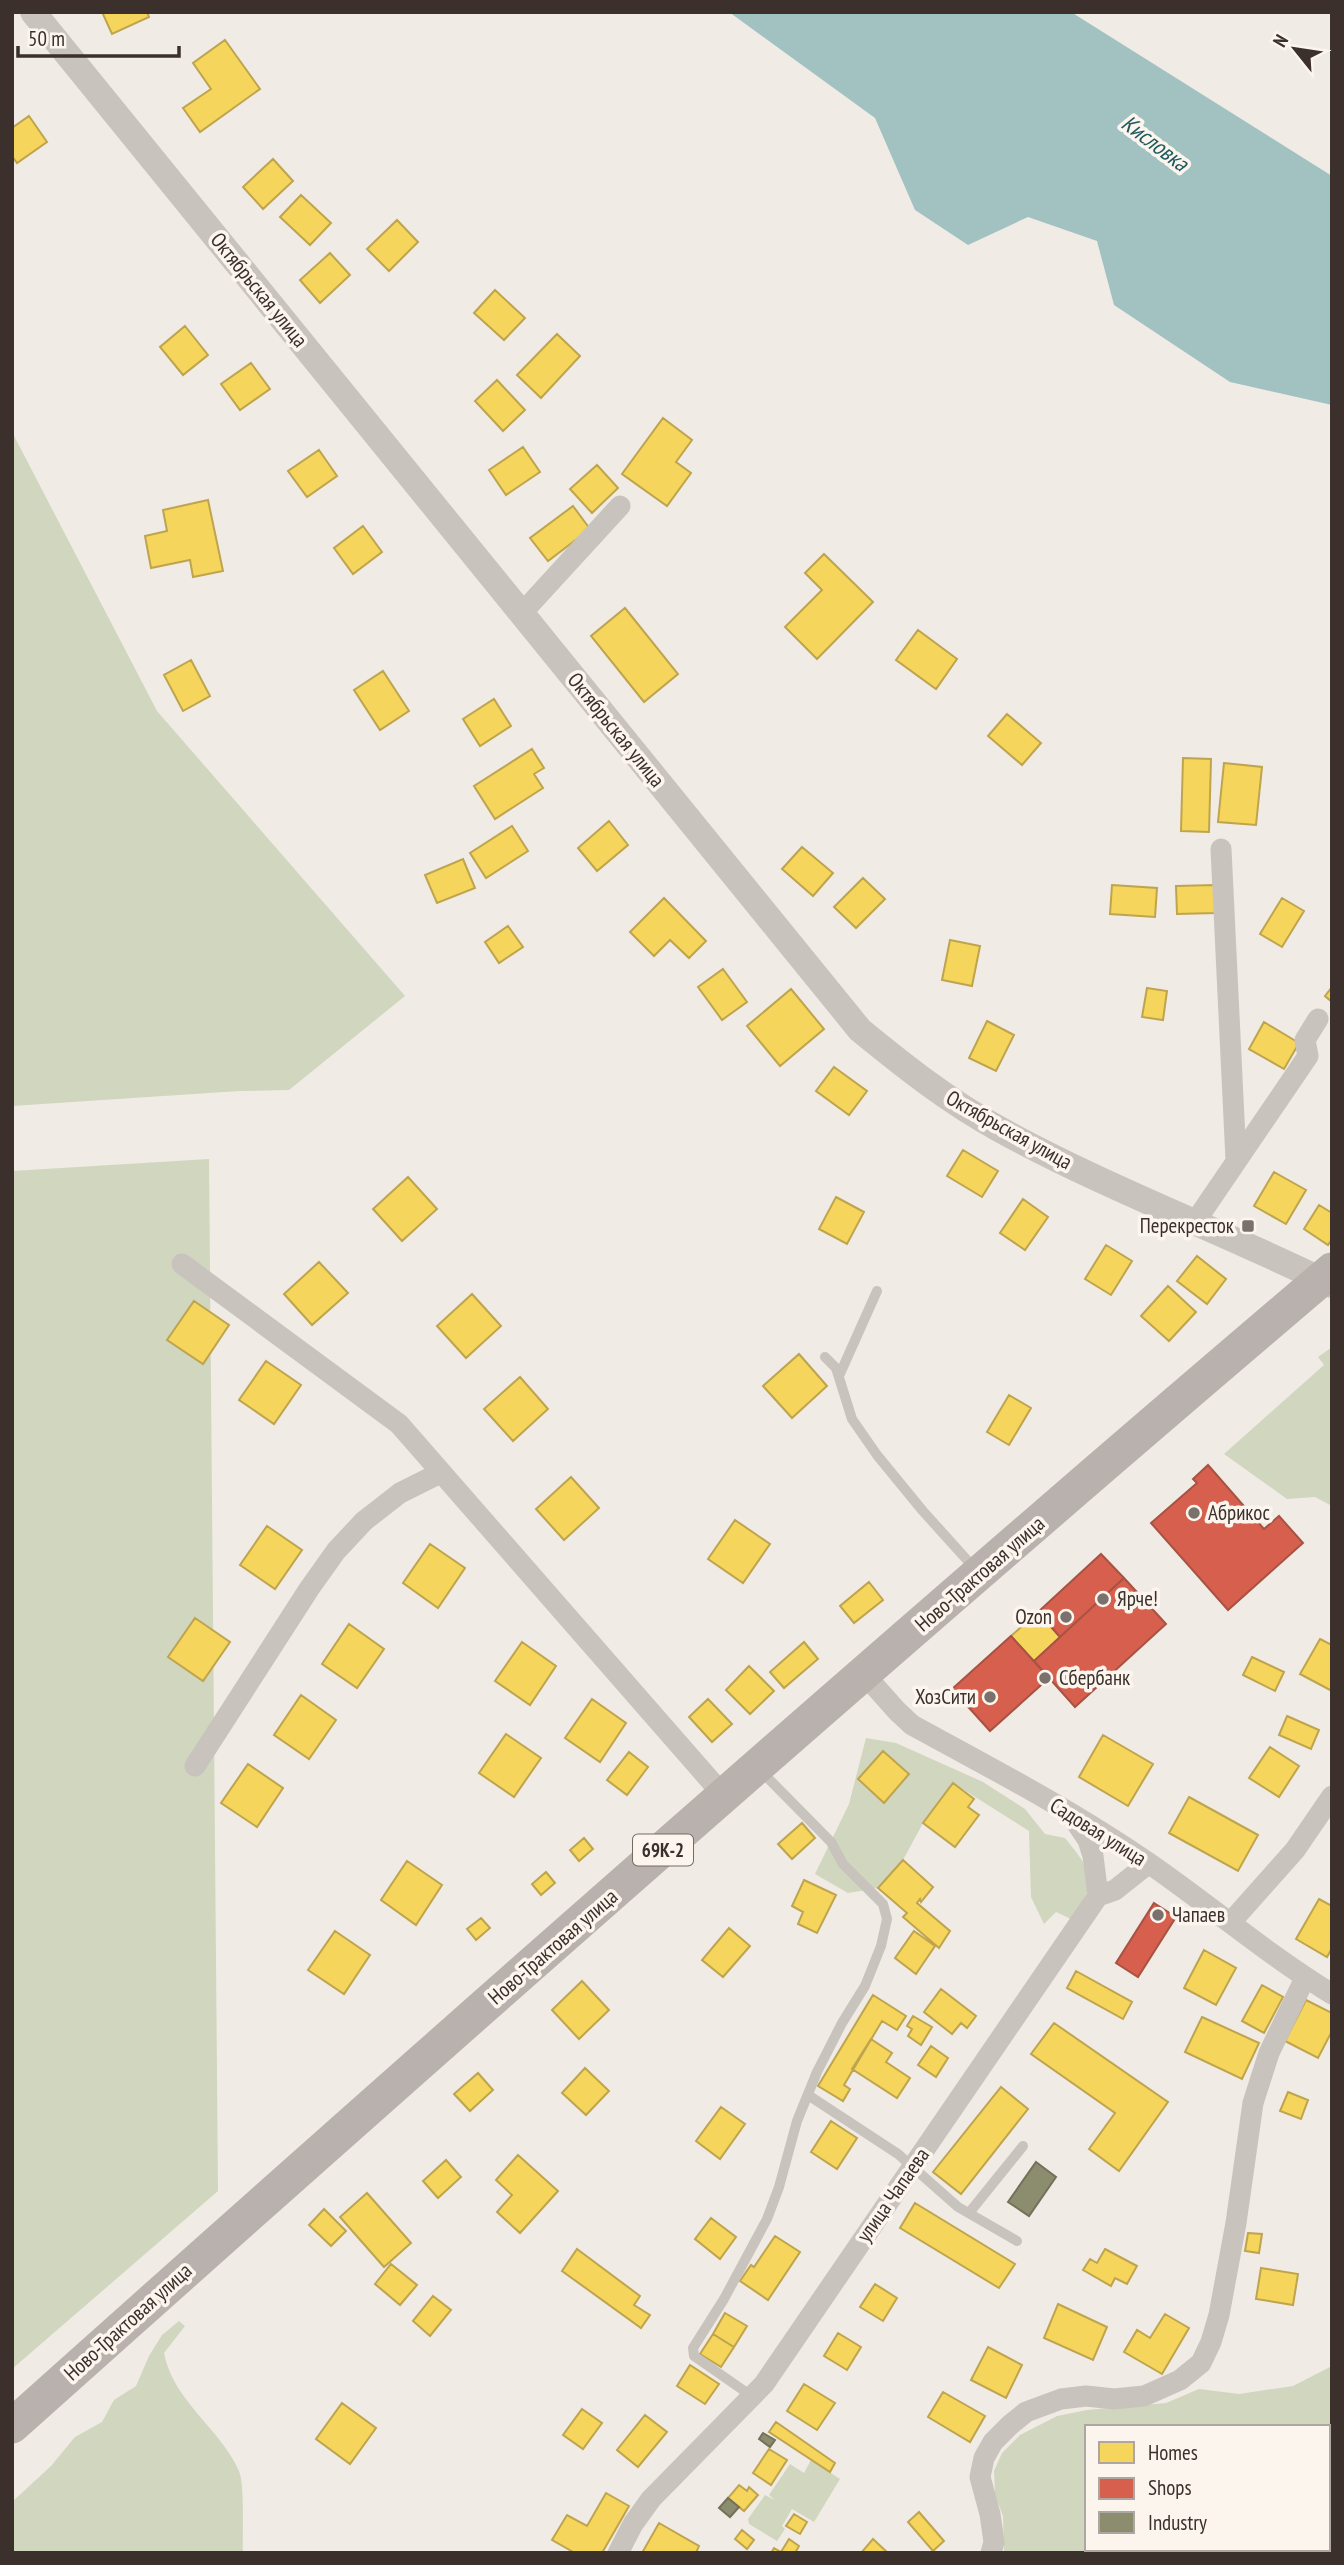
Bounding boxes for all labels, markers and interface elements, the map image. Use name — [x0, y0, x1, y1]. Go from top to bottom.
scale bar — [18, 14, 178, 58]
north arrow — [1260, 14, 1330, 84]
text: 50 m — [28, 25, 65, 52]
text: N — [1267, 30, 1293, 51]
water label: Кисловка — [1116, 108, 1196, 178]
street label: Октябрьская улица — [205, 227, 314, 353]
street label: Октябрьская улица — [562, 667, 671, 793]
street label: Октябрьская улица — [941, 1084, 1077, 1175]
place label: Перекресток — [1140, 1212, 1234, 1239]
marker: Перекресток — [1240, 1218, 1256, 1234]
place label: Абрикос — [1208, 1499, 1270, 1526]
marker: Абрикос — [1186, 1505, 1202, 1521]
street label: Ново-Трактовая улица — [909, 1510, 1050, 1637]
place label: Ярче! — [1117, 1585, 1158, 1612]
marker: Ярче! — [1095, 1591, 1111, 1607]
place label: Ozon — [1015, 1603, 1052, 1630]
marker: Ozon — [1058, 1609, 1074, 1625]
place label: Сбербанк — [1059, 1664, 1130, 1691]
marker: Сбербанк — [1037, 1670, 1053, 1686]
place label: ХозСити — [915, 1683, 976, 1710]
marker: ХозСити — [982, 1689, 998, 1705]
street label: Садовая улица — [1045, 1791, 1152, 1872]
road number: 69К-2 — [633, 1834, 693, 1866]
street label: Ново-Трактовая улица — [482, 1883, 623, 2010]
place label: Чапаев — [1172, 1901, 1225, 1928]
marker: Чапаев — [1150, 1907, 1166, 1923]
street label: улица Чапаева — [850, 2142, 935, 2247]
street label: Ново-Трактовая улица — [58, 2257, 197, 2386]
legend — [1085, 2425, 1330, 2551]
text: Homes — [1148, 2439, 1198, 2466]
text: Shops — [1148, 2474, 1192, 2501]
text: Industry — [1148, 2509, 1207, 2536]

